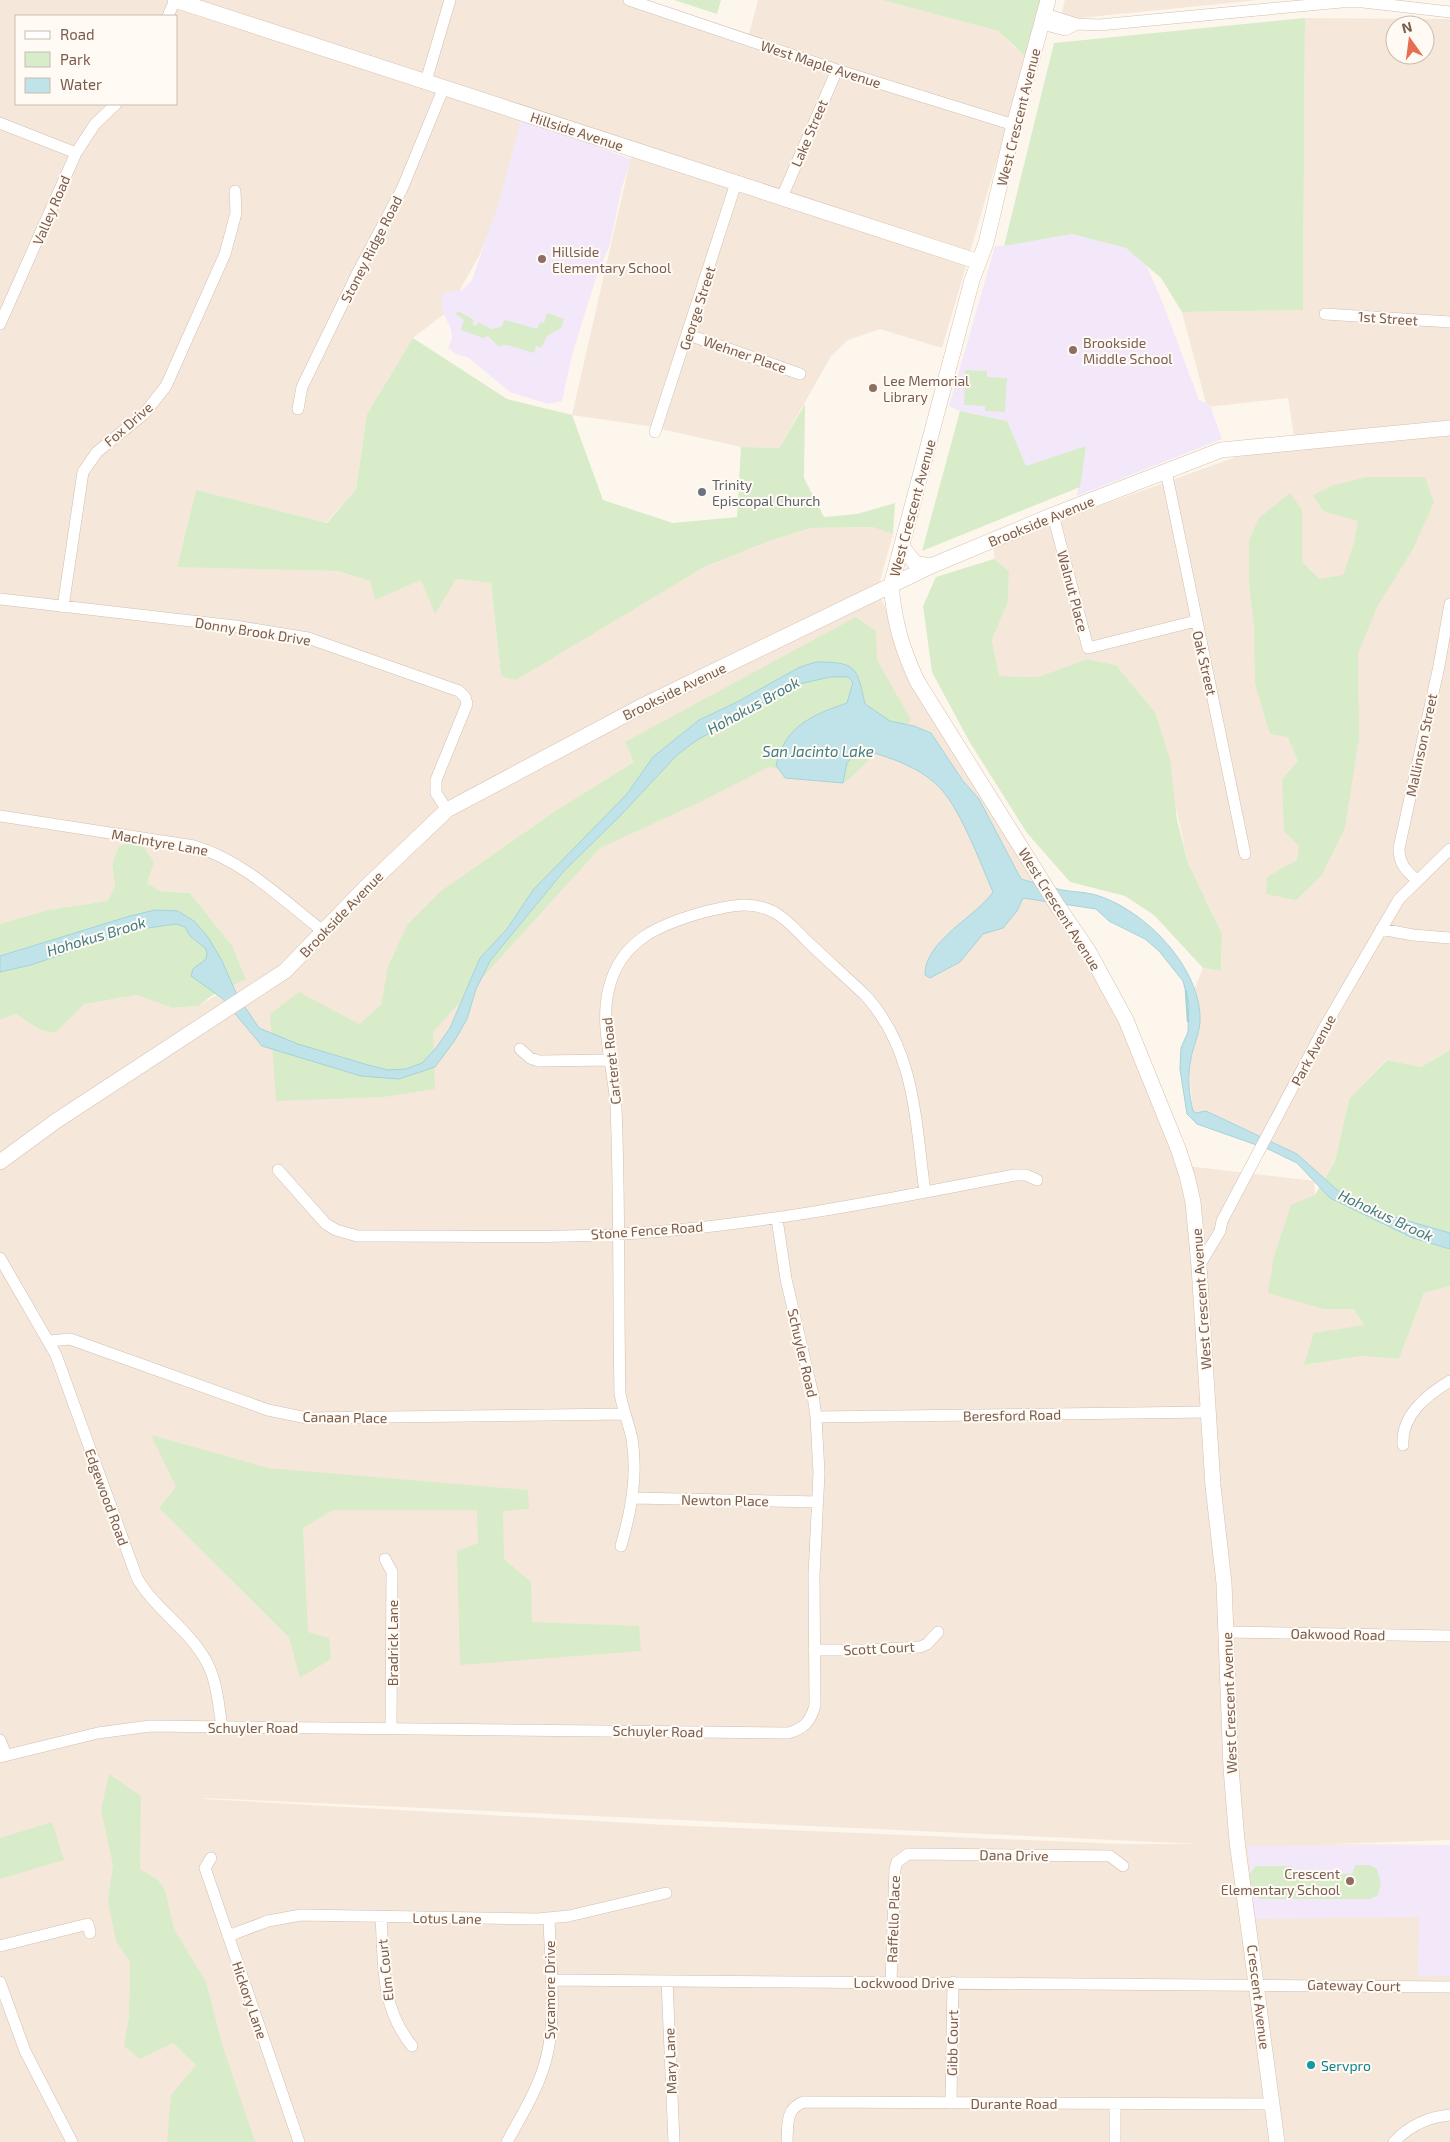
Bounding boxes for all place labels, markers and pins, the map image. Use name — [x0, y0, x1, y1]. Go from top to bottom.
place label: Hillside Elementary School — [552, 243, 672, 276]
marker: Hillside Elementary School — [536, 253, 548, 265]
place label: Brookside Middle School — [1083, 334, 1173, 367]
marker: Brookside Middle School — [1067, 344, 1079, 356]
place label: Lee Memorial Library — [883, 372, 970, 405]
marker: Lee Memorial Library — [867, 382, 879, 394]
place label: Trinity Episcopal Church — [712, 476, 820, 509]
marker: Trinity Episcopal Church — [696, 486, 708, 498]
place label: Crescent Elementary School — [1221, 1865, 1341, 1898]
marker: Crescent Elementary School — [1344, 1875, 1356, 1887]
place label: Servpro — [1321, 2057, 1371, 2074]
marker: Servpro — [1305, 2059, 1317, 2071]

